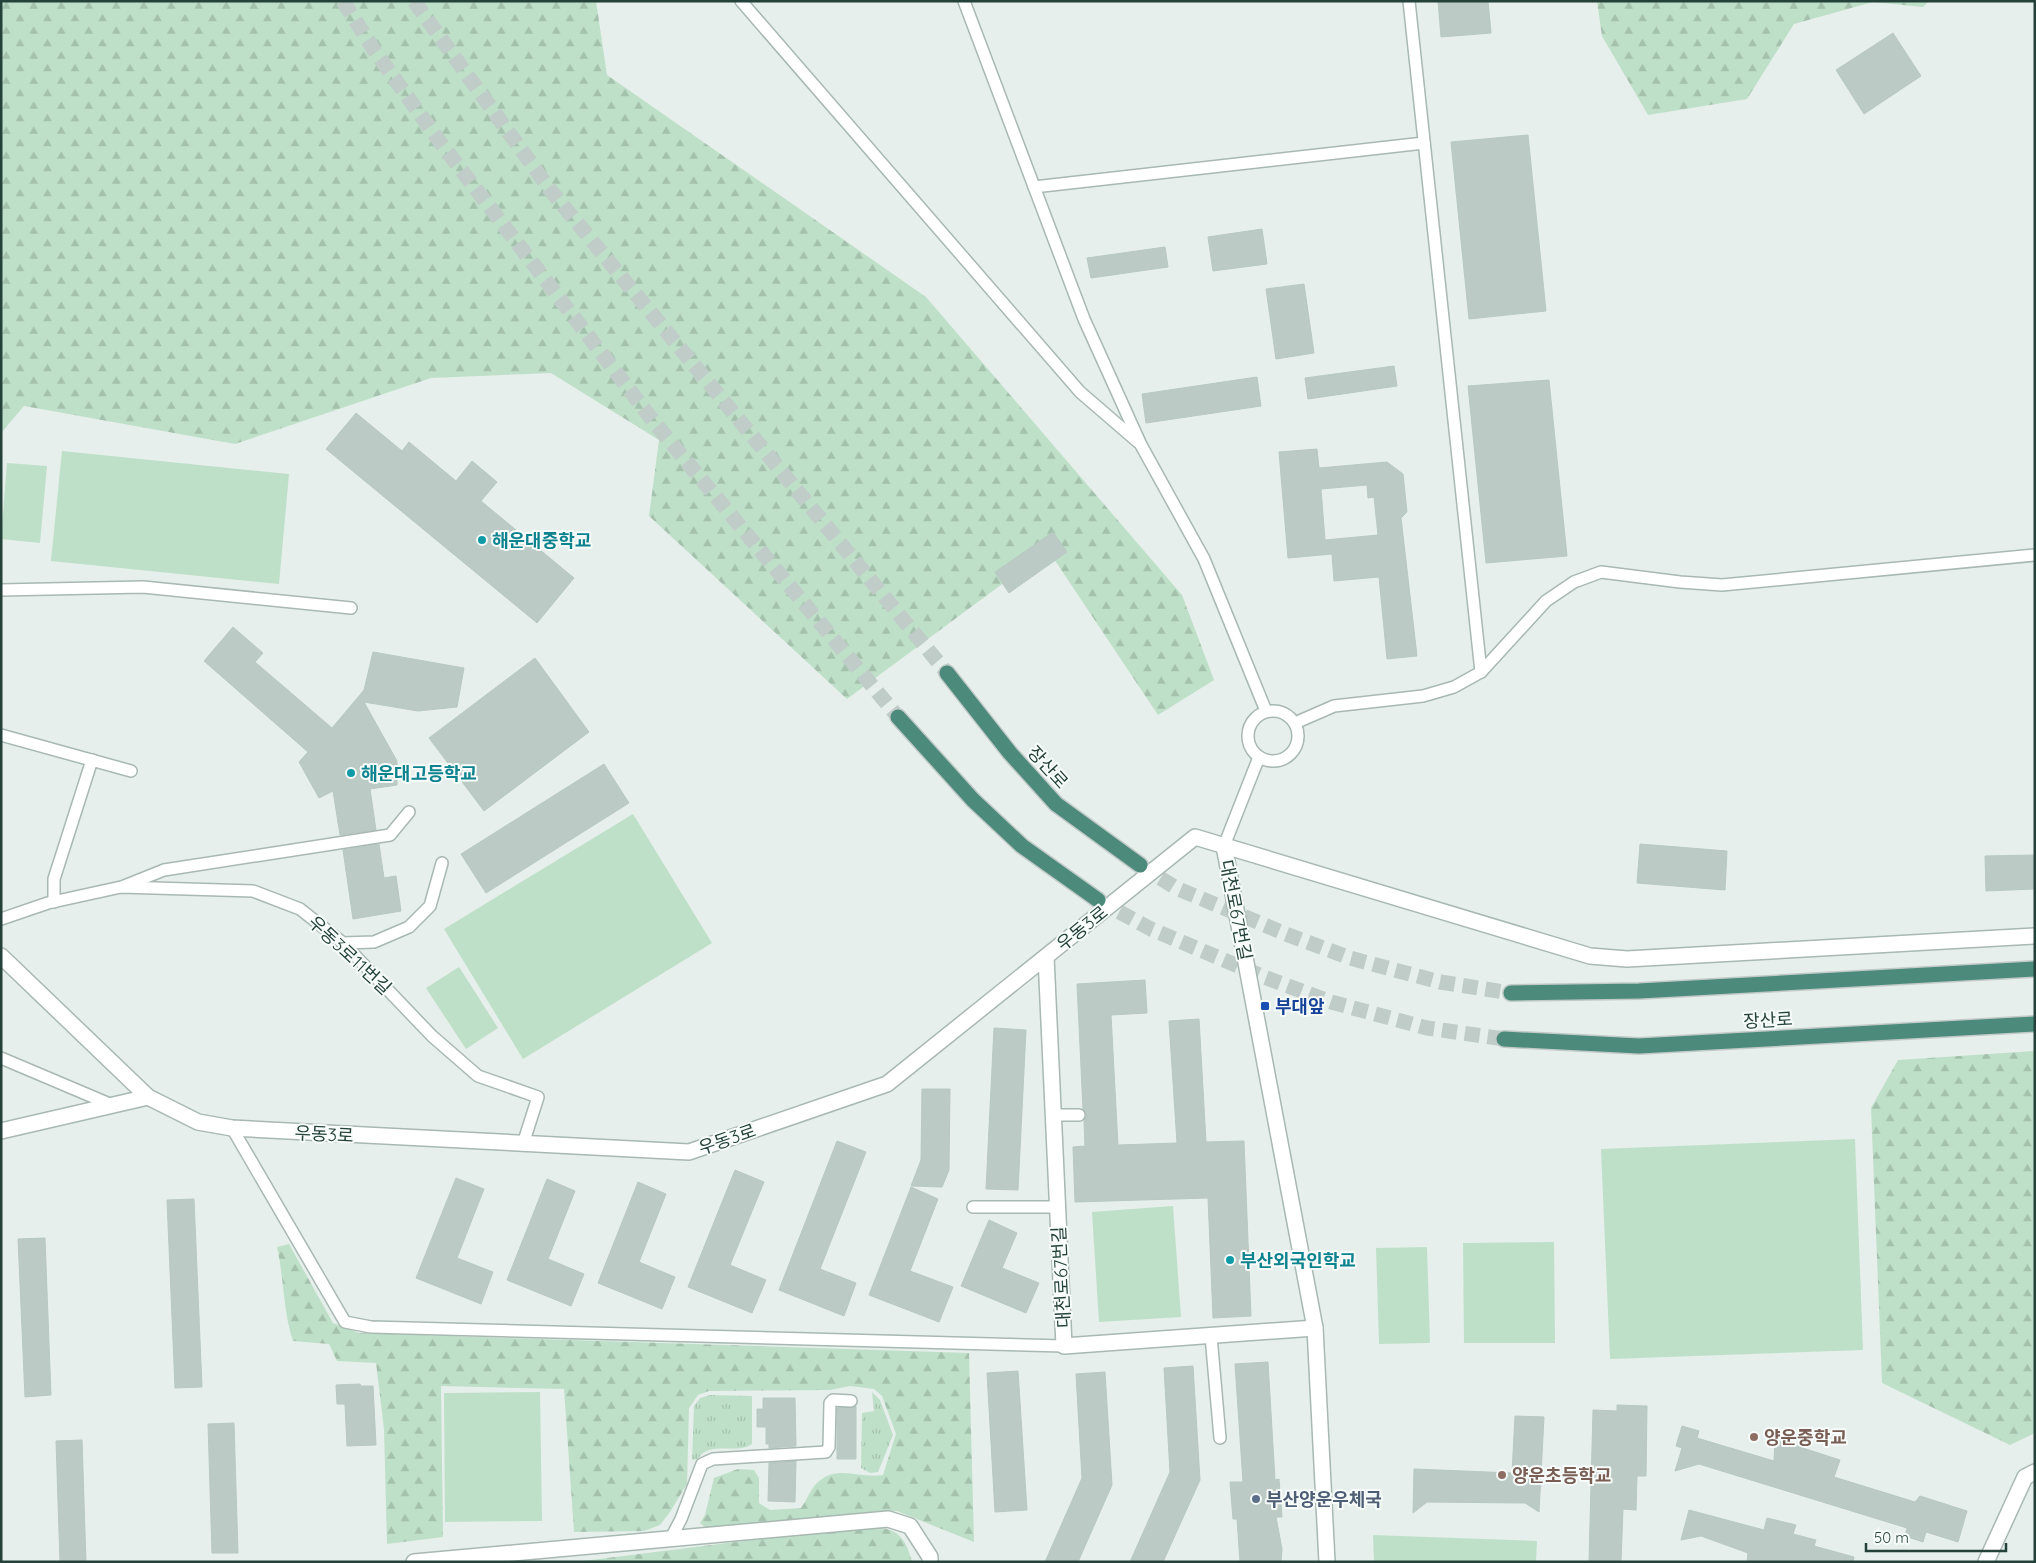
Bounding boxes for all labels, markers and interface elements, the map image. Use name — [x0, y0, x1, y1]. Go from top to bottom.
place label: 해운대중학교 — [492, 529, 591, 552]
marker: 해운대중학교 — [476, 534, 488, 546]
street label: 장산로 — [1023, 741, 1073, 793]
place label: 해운대고등학교 — [361, 762, 477, 785]
marker: 해운대고등학교 — [345, 767, 357, 779]
street label: 대천로67번길 — [1215, 858, 1257, 962]
street label: 우동3로 — [1052, 900, 1112, 956]
street label: 우동3로11번길 — [304, 911, 396, 999]
place label: 부대앞 — [1275, 995, 1325, 1018]
marker: 부대앞 — [1259, 1000, 1271, 1012]
street label: 장산로 — [1743, 1007, 1793, 1033]
street label: 우동3로 — [695, 1119, 759, 1159]
street label: 우동3로 — [294, 1121, 354, 1147]
street label: 대천로67번길 — [1047, 1226, 1075, 1328]
place label: 부산외국인학교 — [1240, 1249, 1356, 1272]
marker: 부산외국인학교 — [1224, 1254, 1236, 1266]
place label: 양운중학교 — [1764, 1426, 1847, 1449]
marker: 양운중학교 — [1748, 1431, 1760, 1443]
place label: 양운초등학교 — [1512, 1464, 1611, 1487]
marker: 양운초등학교 — [1496, 1469, 1508, 1481]
place label: 부산양운우체국 — [1266, 1488, 1382, 1511]
marker: 부산양운우체국 — [1250, 1493, 1262, 1505]
scale bar — [1866, 1520, 2006, 1552]
text: 50 m — [1874, 1528, 1909, 1547]

